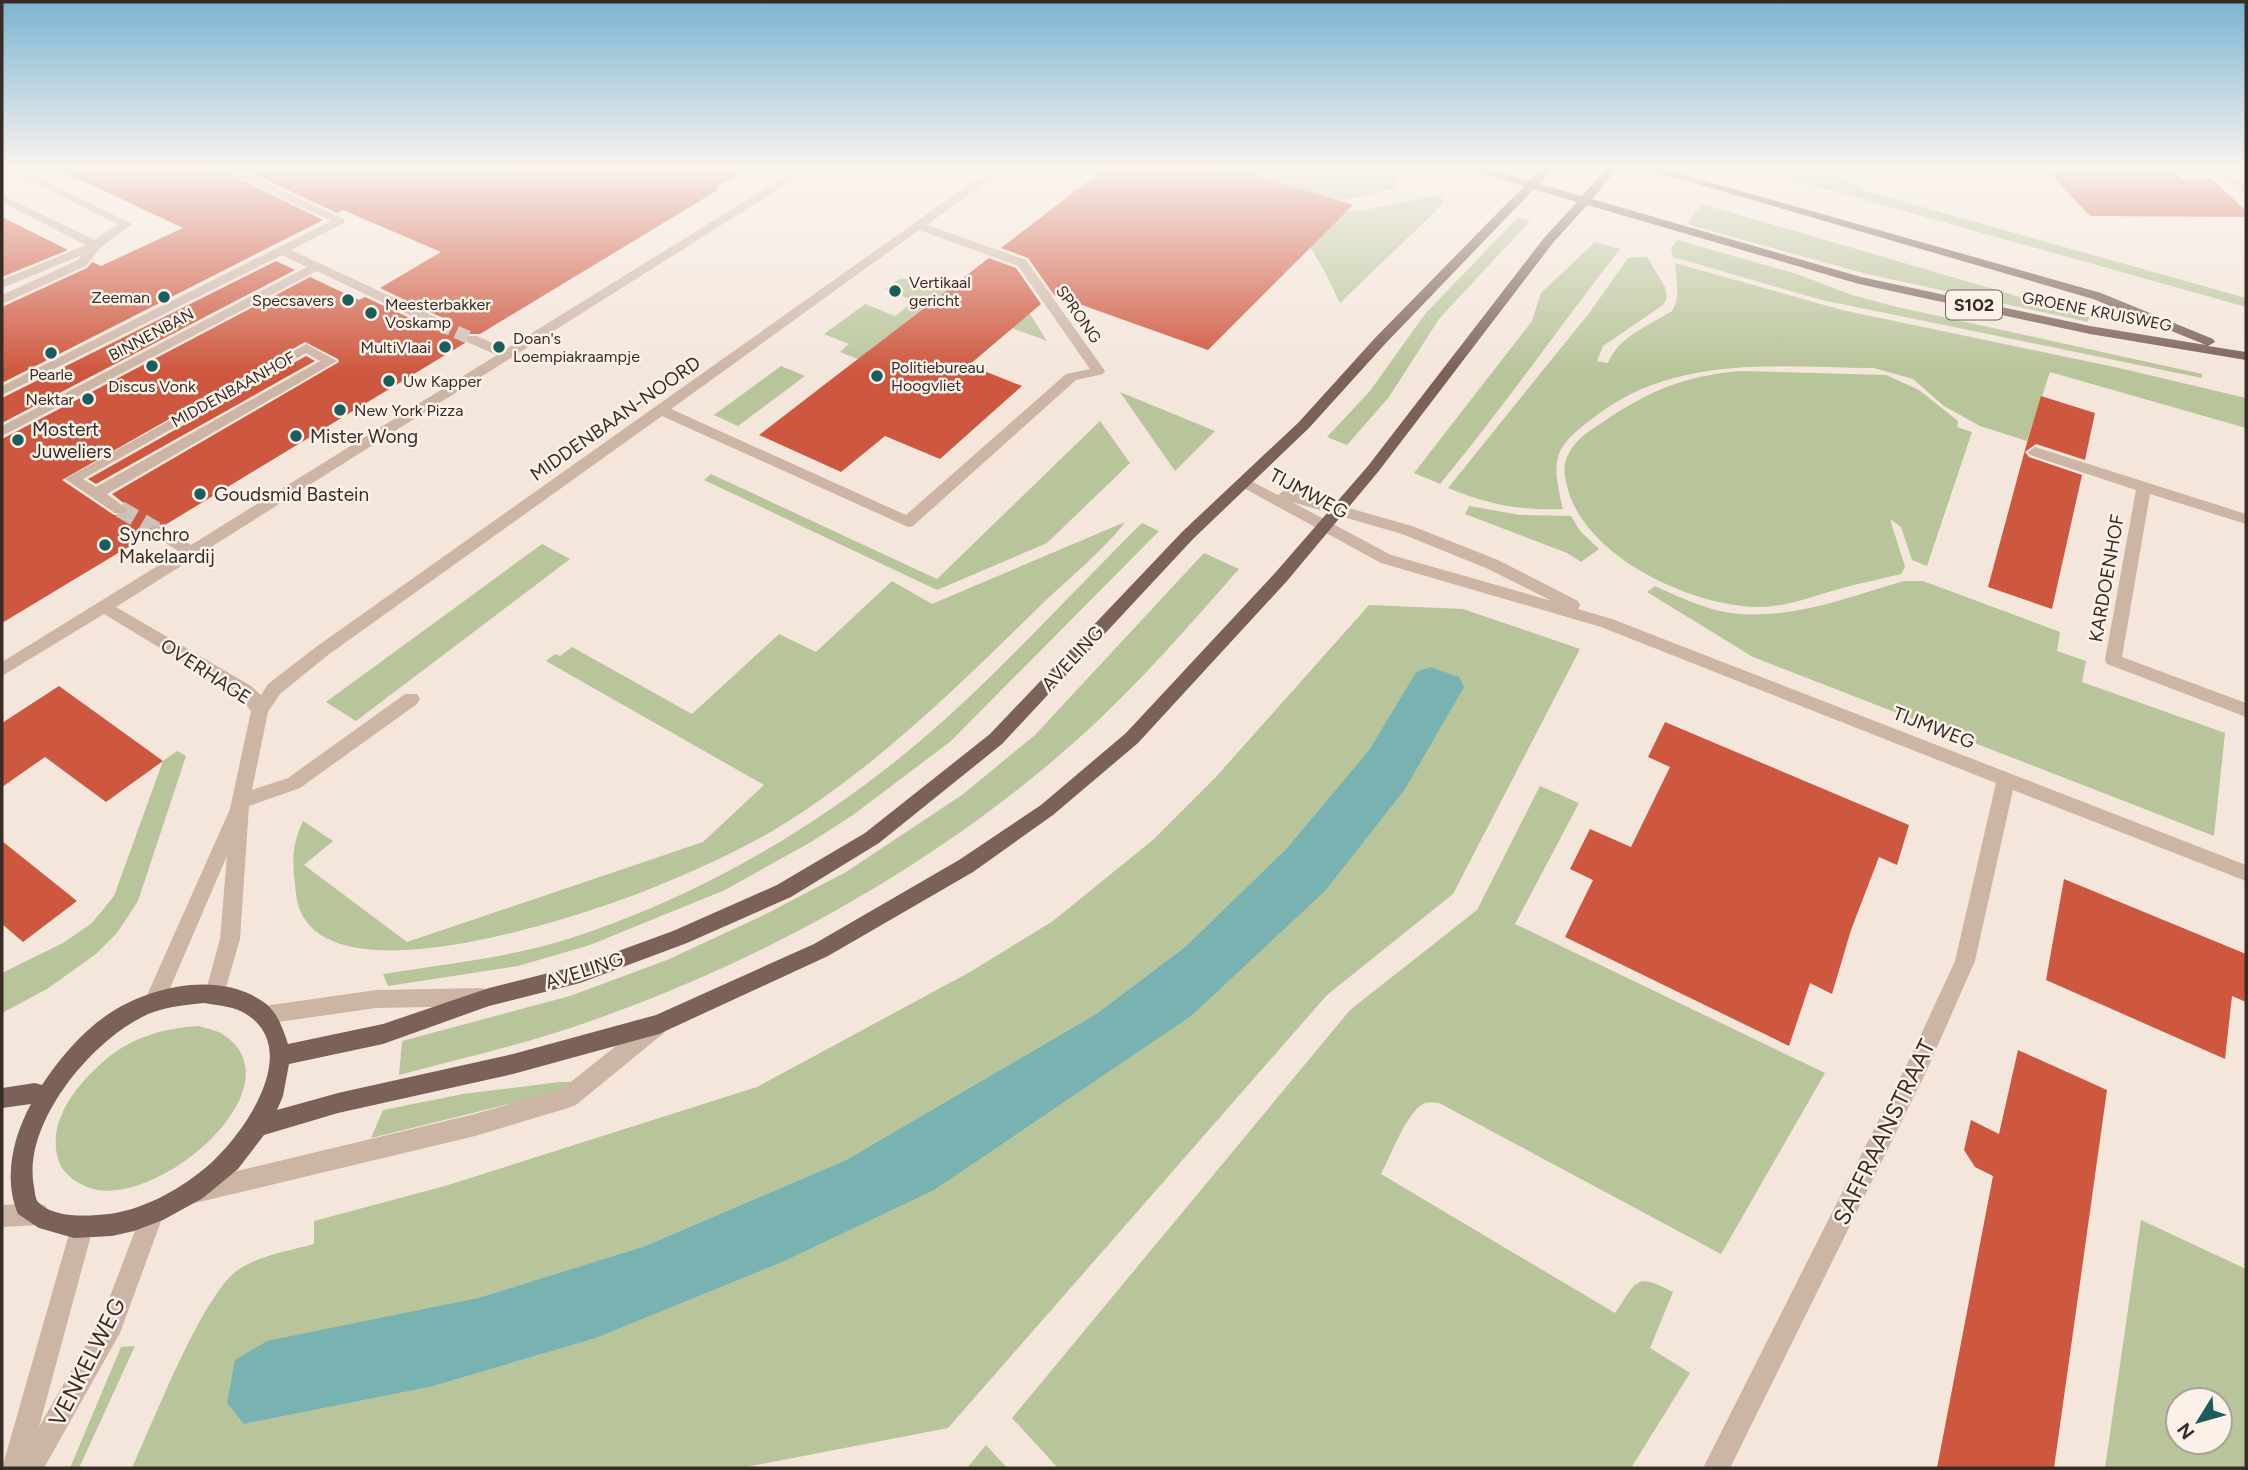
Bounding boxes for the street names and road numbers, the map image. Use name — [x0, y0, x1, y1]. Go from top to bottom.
street label: SPRONG — [1052, 282, 1105, 347]
street label: GROENE KRUISWEG — [2020, 288, 2173, 335]
road number: S102 — [1946, 290, 2002, 320]
street label: BINNENBAN — [105, 304, 197, 365]
street label: MIDDENBAANHOF — [168, 347, 299, 431]
street label: MIDDENBAAN-NOORD — [526, 351, 705, 486]
street label: TIJMWEG — [1266, 463, 1352, 524]
street label: KARDOENHOF — [2084, 512, 2129, 644]
street label: AVELING — [1036, 621, 1108, 696]
street label: OVERHAGE — [156, 634, 255, 709]
street label: TIJMWEG — [1890, 701, 1978, 754]
street label: AVELING — [542, 947, 626, 994]
street label: SAFFRAANSTRAAT — [1827, 1034, 1941, 1229]
street label: VENKELWEG — [43, 1293, 131, 1431]

